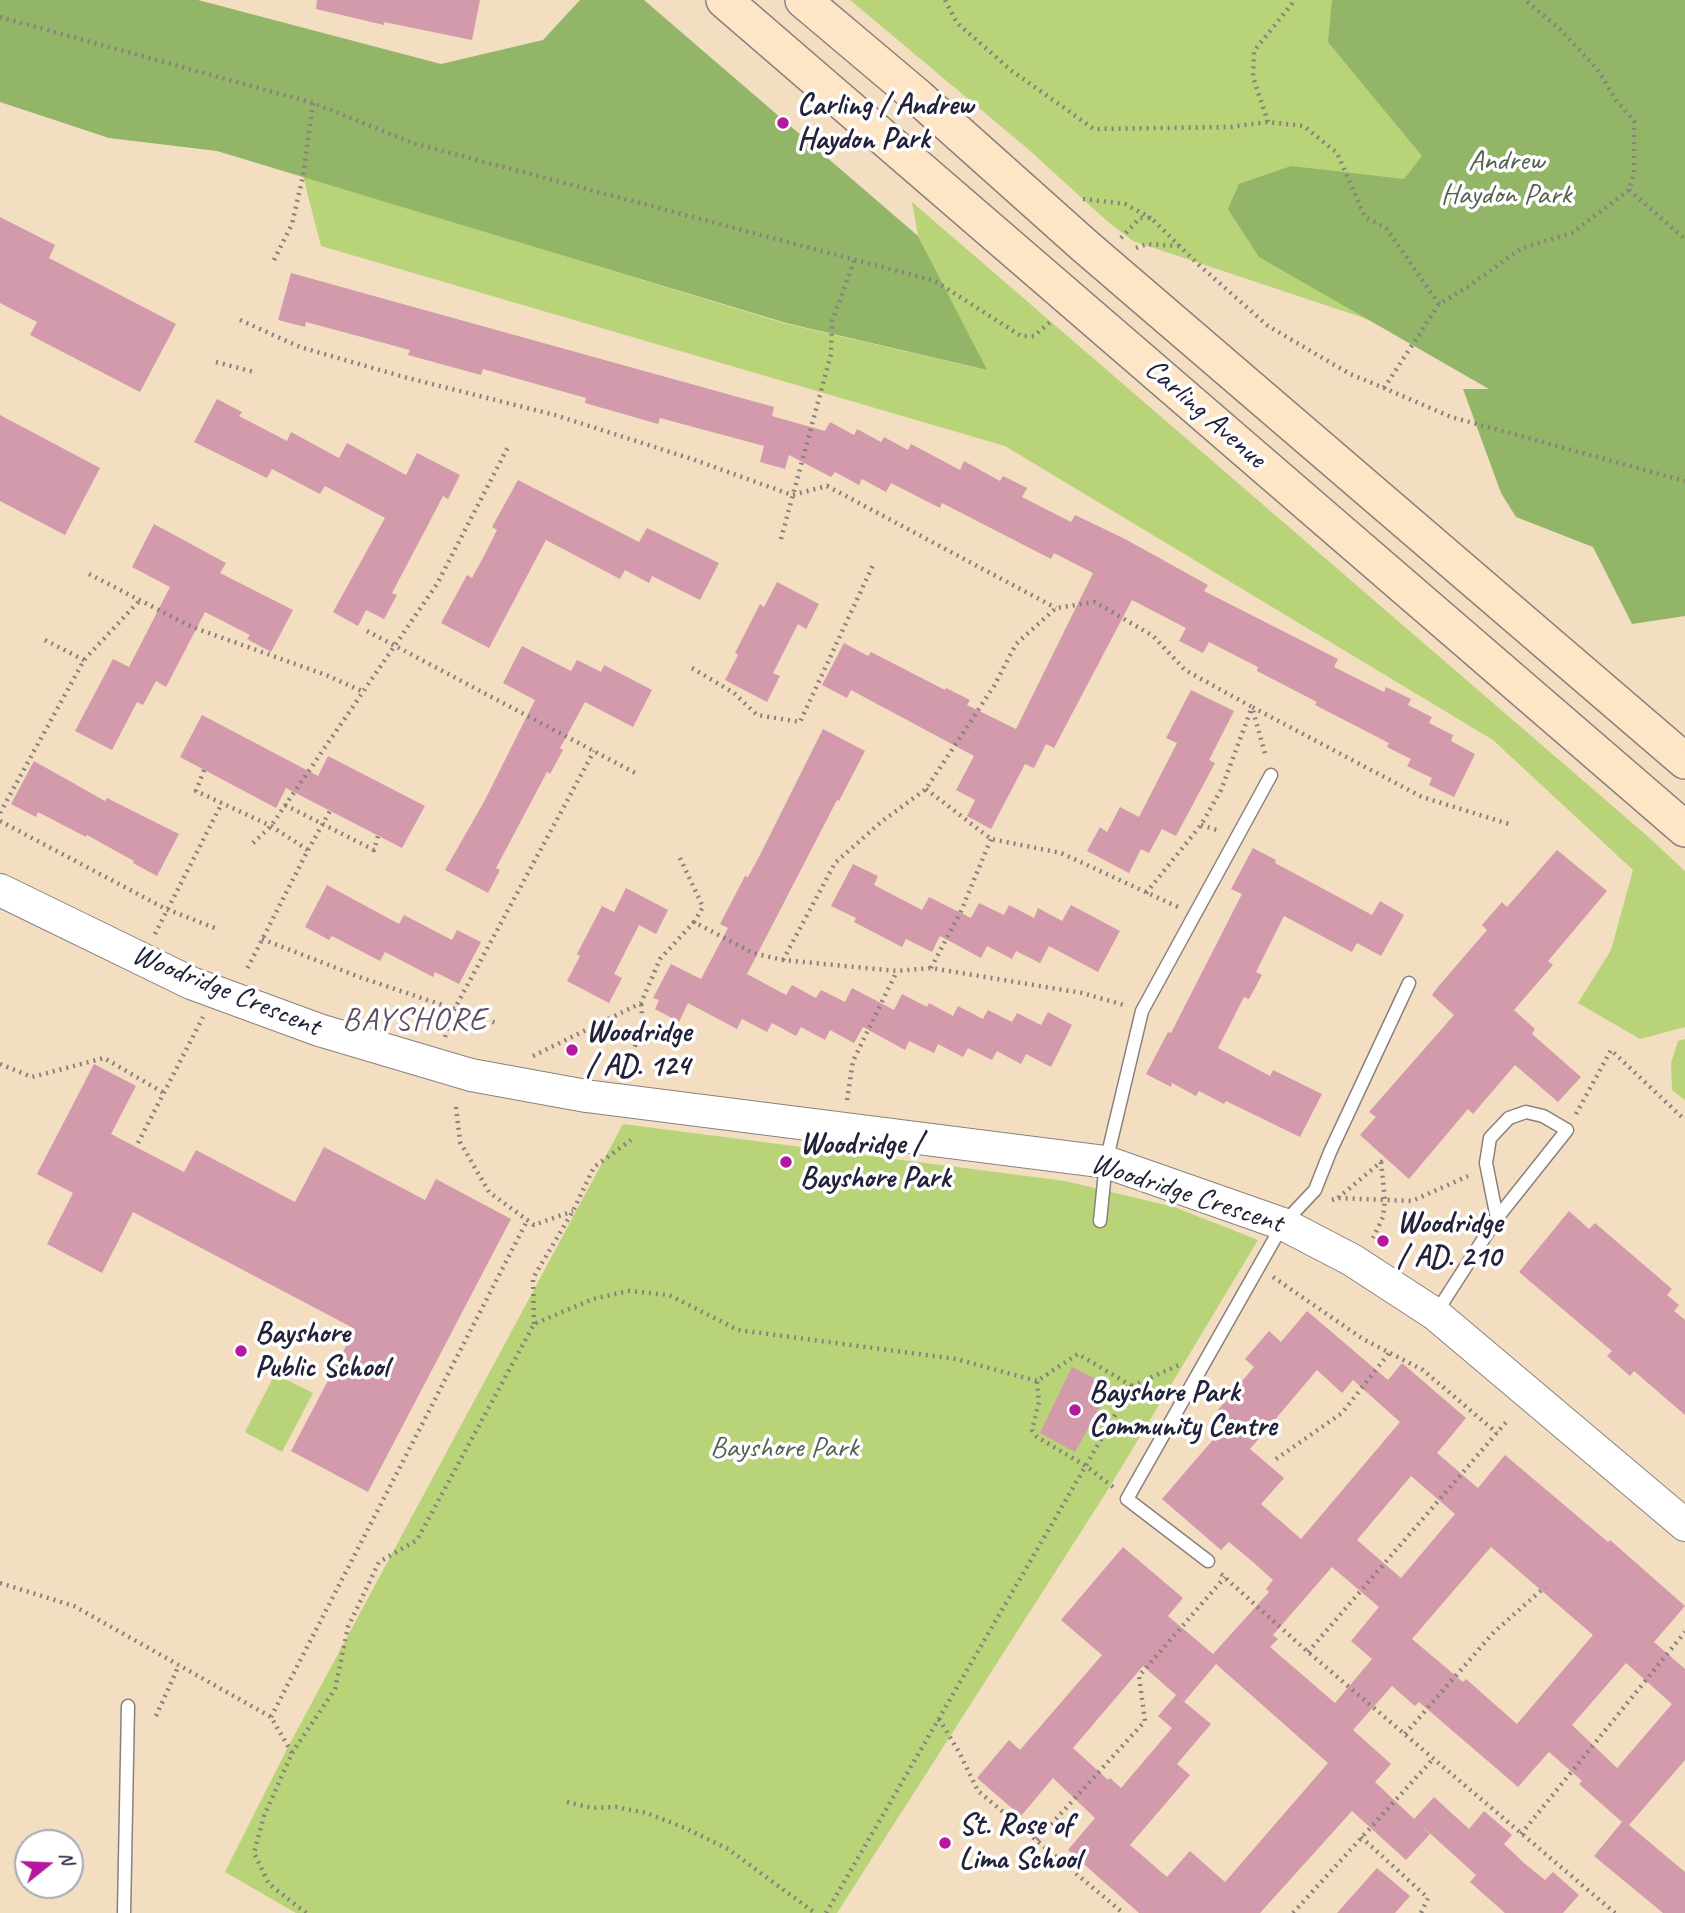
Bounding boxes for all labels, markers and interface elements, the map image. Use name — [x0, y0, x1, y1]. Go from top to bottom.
place label: Carling / Andrew Haydon Park — [797, 88, 973, 158]
marker: Carling / Andrew Haydon Park — [775, 115, 791, 131]
park label: Andrew Haydon Park — [1441, 143, 1571, 214]
street label: Carling Avenue — [1137, 352, 1273, 476]
street label: Woodridge Crescent — [127, 937, 325, 1045]
district label: BAYSHORE — [344, 1002, 486, 1040]
place label: Woodridge / AD. 124 — [586, 1015, 691, 1086]
marker: Woodridge / AD. 124 — [564, 1042, 580, 1058]
place label: Woodridge / Bayshore Park — [800, 1127, 950, 1198]
street label: Woodridge Crescent — [1086, 1146, 1288, 1242]
marker: Woodridge / Bayshore Park — [778, 1154, 794, 1170]
place label: Woodridge / AD. 210 — [1397, 1206, 1502, 1276]
marker: Woodridge / AD. 210 — [1375, 1233, 1391, 1249]
place label: Bayshore Public School — [255, 1316, 388, 1386]
marker: Bayshore Public School — [233, 1343, 249, 1359]
place label: Bayshore Park Community Centre — [1089, 1375, 1277, 1446]
marker: Bayshore Park Community Centre — [1067, 1402, 1083, 1418]
park label: Bayshore Park — [710, 1430, 858, 1466]
place label: St. Rose of Lima School — [959, 1808, 1081, 1878]
north arrow — [14, 1829, 84, 1899]
marker: St. Rose of Lima School — [937, 1835, 953, 1851]
text: N — [54, 1849, 80, 1867]

